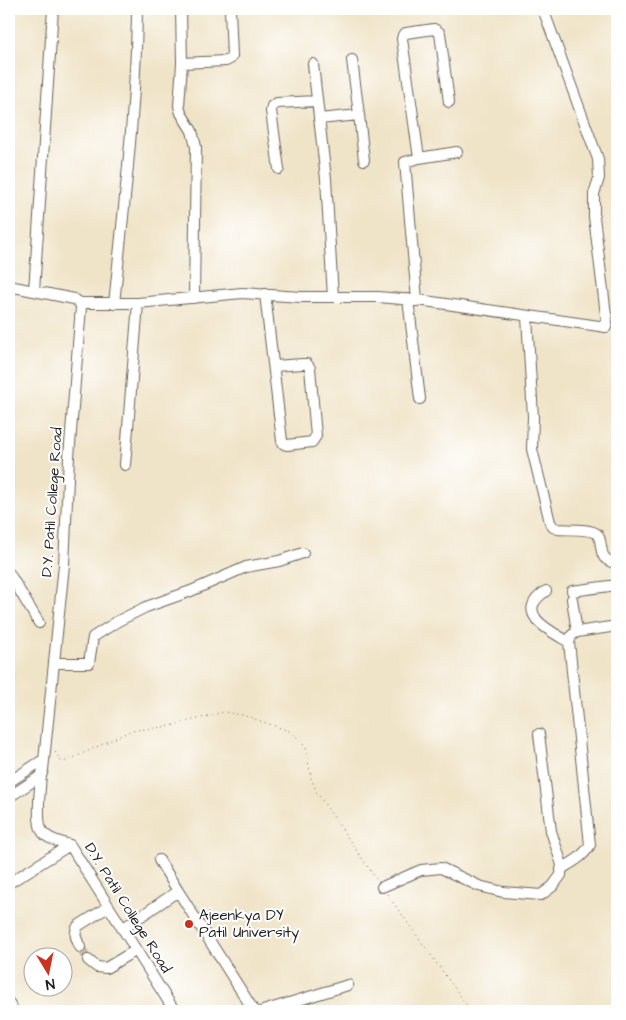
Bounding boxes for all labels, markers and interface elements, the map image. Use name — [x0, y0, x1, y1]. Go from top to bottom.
street label: D.Y. Patil College Road — [36, 426, 69, 578]
street label: D.Y. Patil College Road — [78, 839, 177, 978]
place label: Ajeenkya DY Patil University — [199, 905, 299, 944]
marker: Ajeenkya DY Patil University — [183, 918, 195, 930]
north arrow — [22, 948, 72, 998]
text: N — [44, 973, 56, 994]

